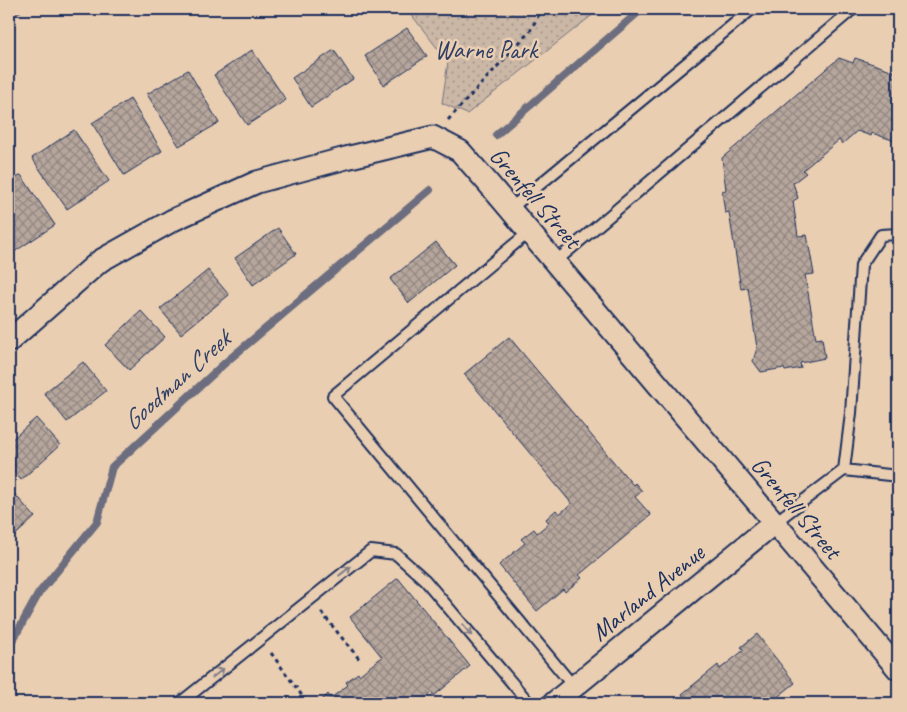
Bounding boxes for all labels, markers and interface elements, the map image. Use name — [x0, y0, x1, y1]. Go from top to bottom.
park label: Warne Park — [435, 34, 539, 66]
street label: Grenfell Street — [482, 140, 590, 257]
water label: Goodman Creek — [116, 320, 240, 437]
street label: Grenfell Street — [744, 450, 850, 568]
street label: Marland Avenue — [584, 536, 712, 648]
one-way arrow — [338, 566, 351, 577]
one-way arrow — [461, 623, 472, 636]
one-way arrow — [211, 667, 224, 678]

